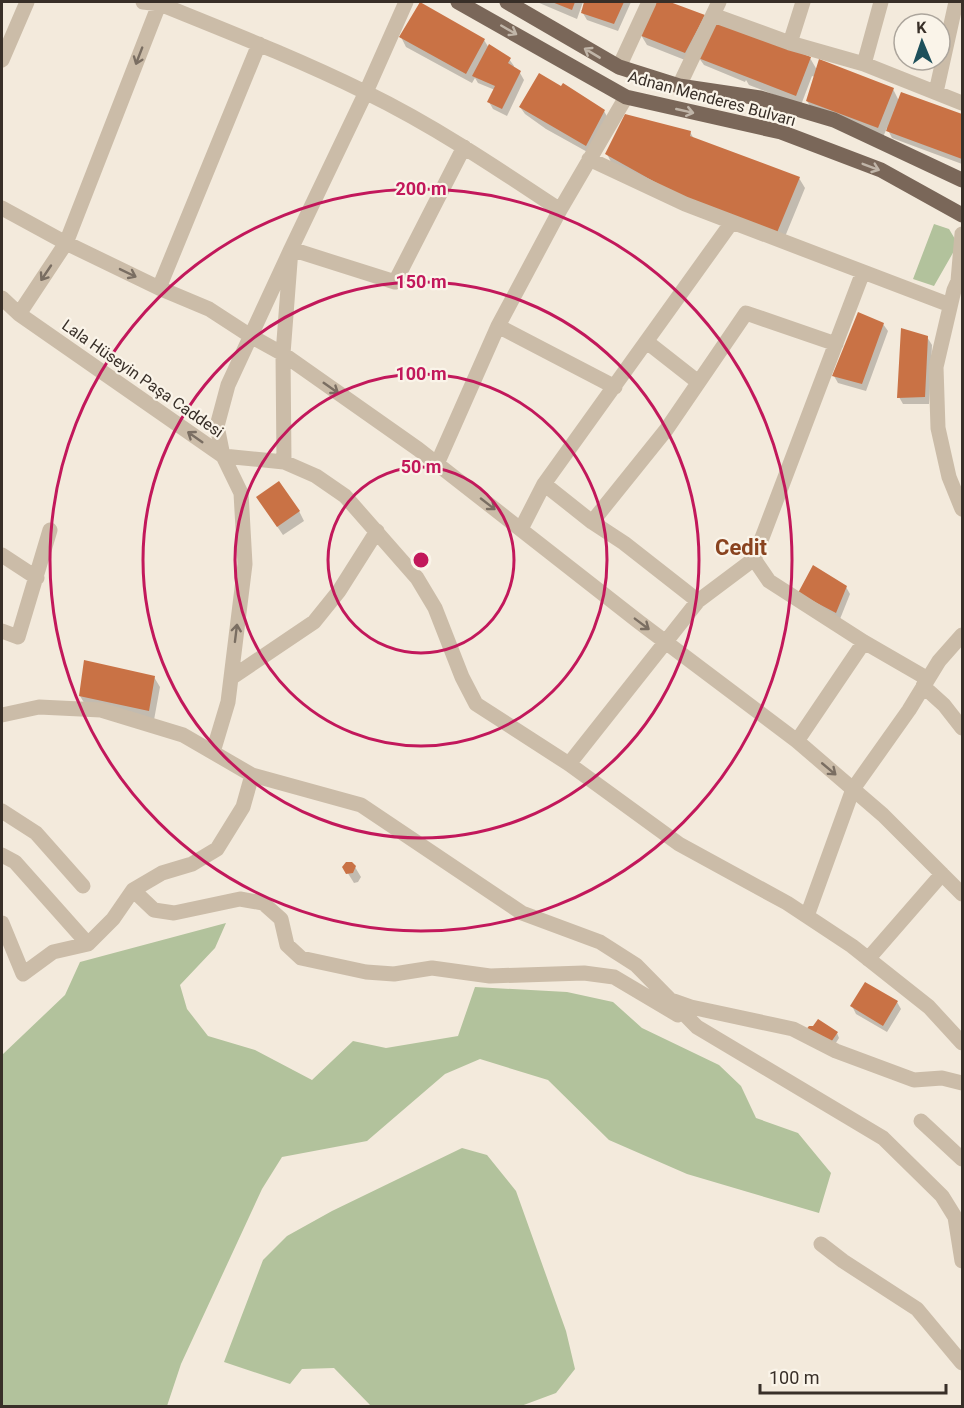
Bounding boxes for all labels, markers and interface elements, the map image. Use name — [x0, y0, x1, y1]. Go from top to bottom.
north arrow — [892, 12, 952, 72]
text: K — [916, 18, 928, 37]
one-way arrow — [500, 25, 517, 37]
one-way arrow — [133, 46, 144, 65]
one-way arrow — [584, 46, 601, 58]
street label: Adnan Menderes Bulvarı — [626, 67, 798, 130]
one-way arrow — [675, 105, 694, 117]
one-way arrow — [861, 162, 880, 173]
text: 200 m — [395, 178, 447, 199]
one-way arrow — [40, 264, 52, 281]
one-way arrow — [119, 268, 137, 280]
text: 150 m — [395, 271, 447, 292]
street label: Lala Hüseyin Paşa Caddesi — [58, 315, 227, 441]
text: 100 m — [395, 363, 447, 384]
one-way arrow — [323, 382, 339, 394]
one-way arrow — [188, 431, 204, 443]
text: 50 m — [401, 456, 441, 477]
one-way arrow — [480, 497, 496, 510]
district label: Cedit — [715, 535, 768, 560]
centre of rings — [411, 550, 431, 570]
one-way arrow — [633, 617, 649, 630]
one-way arrow — [231, 624, 242, 644]
one-way arrow — [821, 762, 837, 775]
scale bar — [760, 1357, 946, 1395]
text: 100 m — [769, 1367, 820, 1388]

